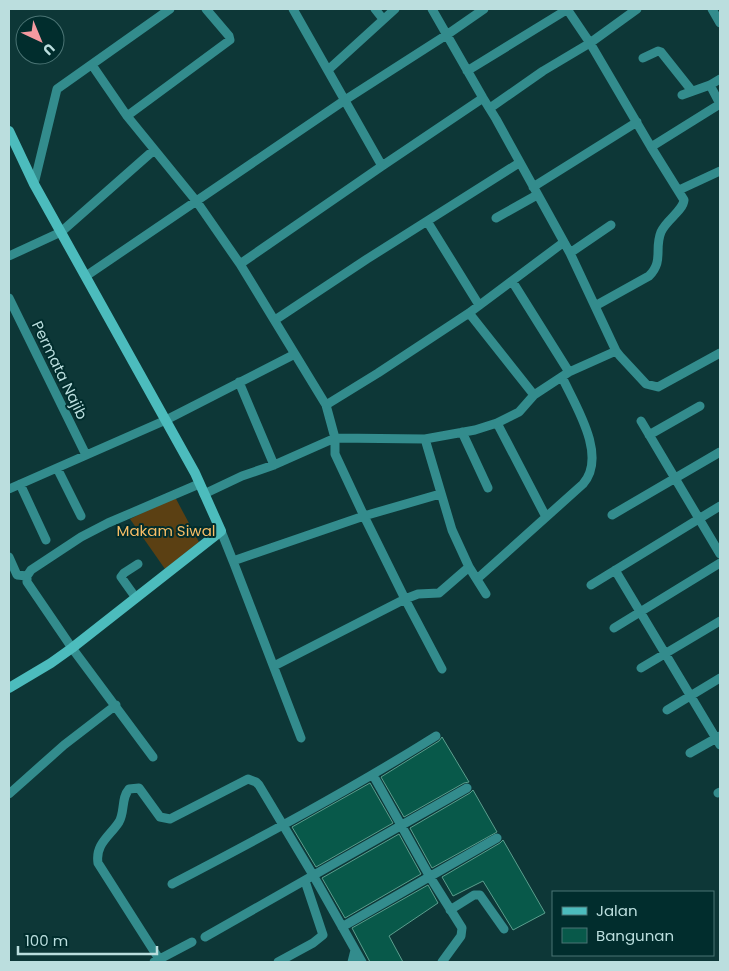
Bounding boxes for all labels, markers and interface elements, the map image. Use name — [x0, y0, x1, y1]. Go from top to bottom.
north arrow — [15, 15, 65, 65]
text: U — [38, 39, 60, 60]
street label: Permata Najib — [27, 317, 93, 423]
park label: Makam Siwal — [116, 520, 216, 541]
legend — [552, 891, 714, 956]
text: Jalan — [596, 900, 638, 921]
scale bar — [18, 924, 156, 956]
text: Bangunan — [596, 925, 674, 946]
text: 100 m — [25, 930, 68, 951]

